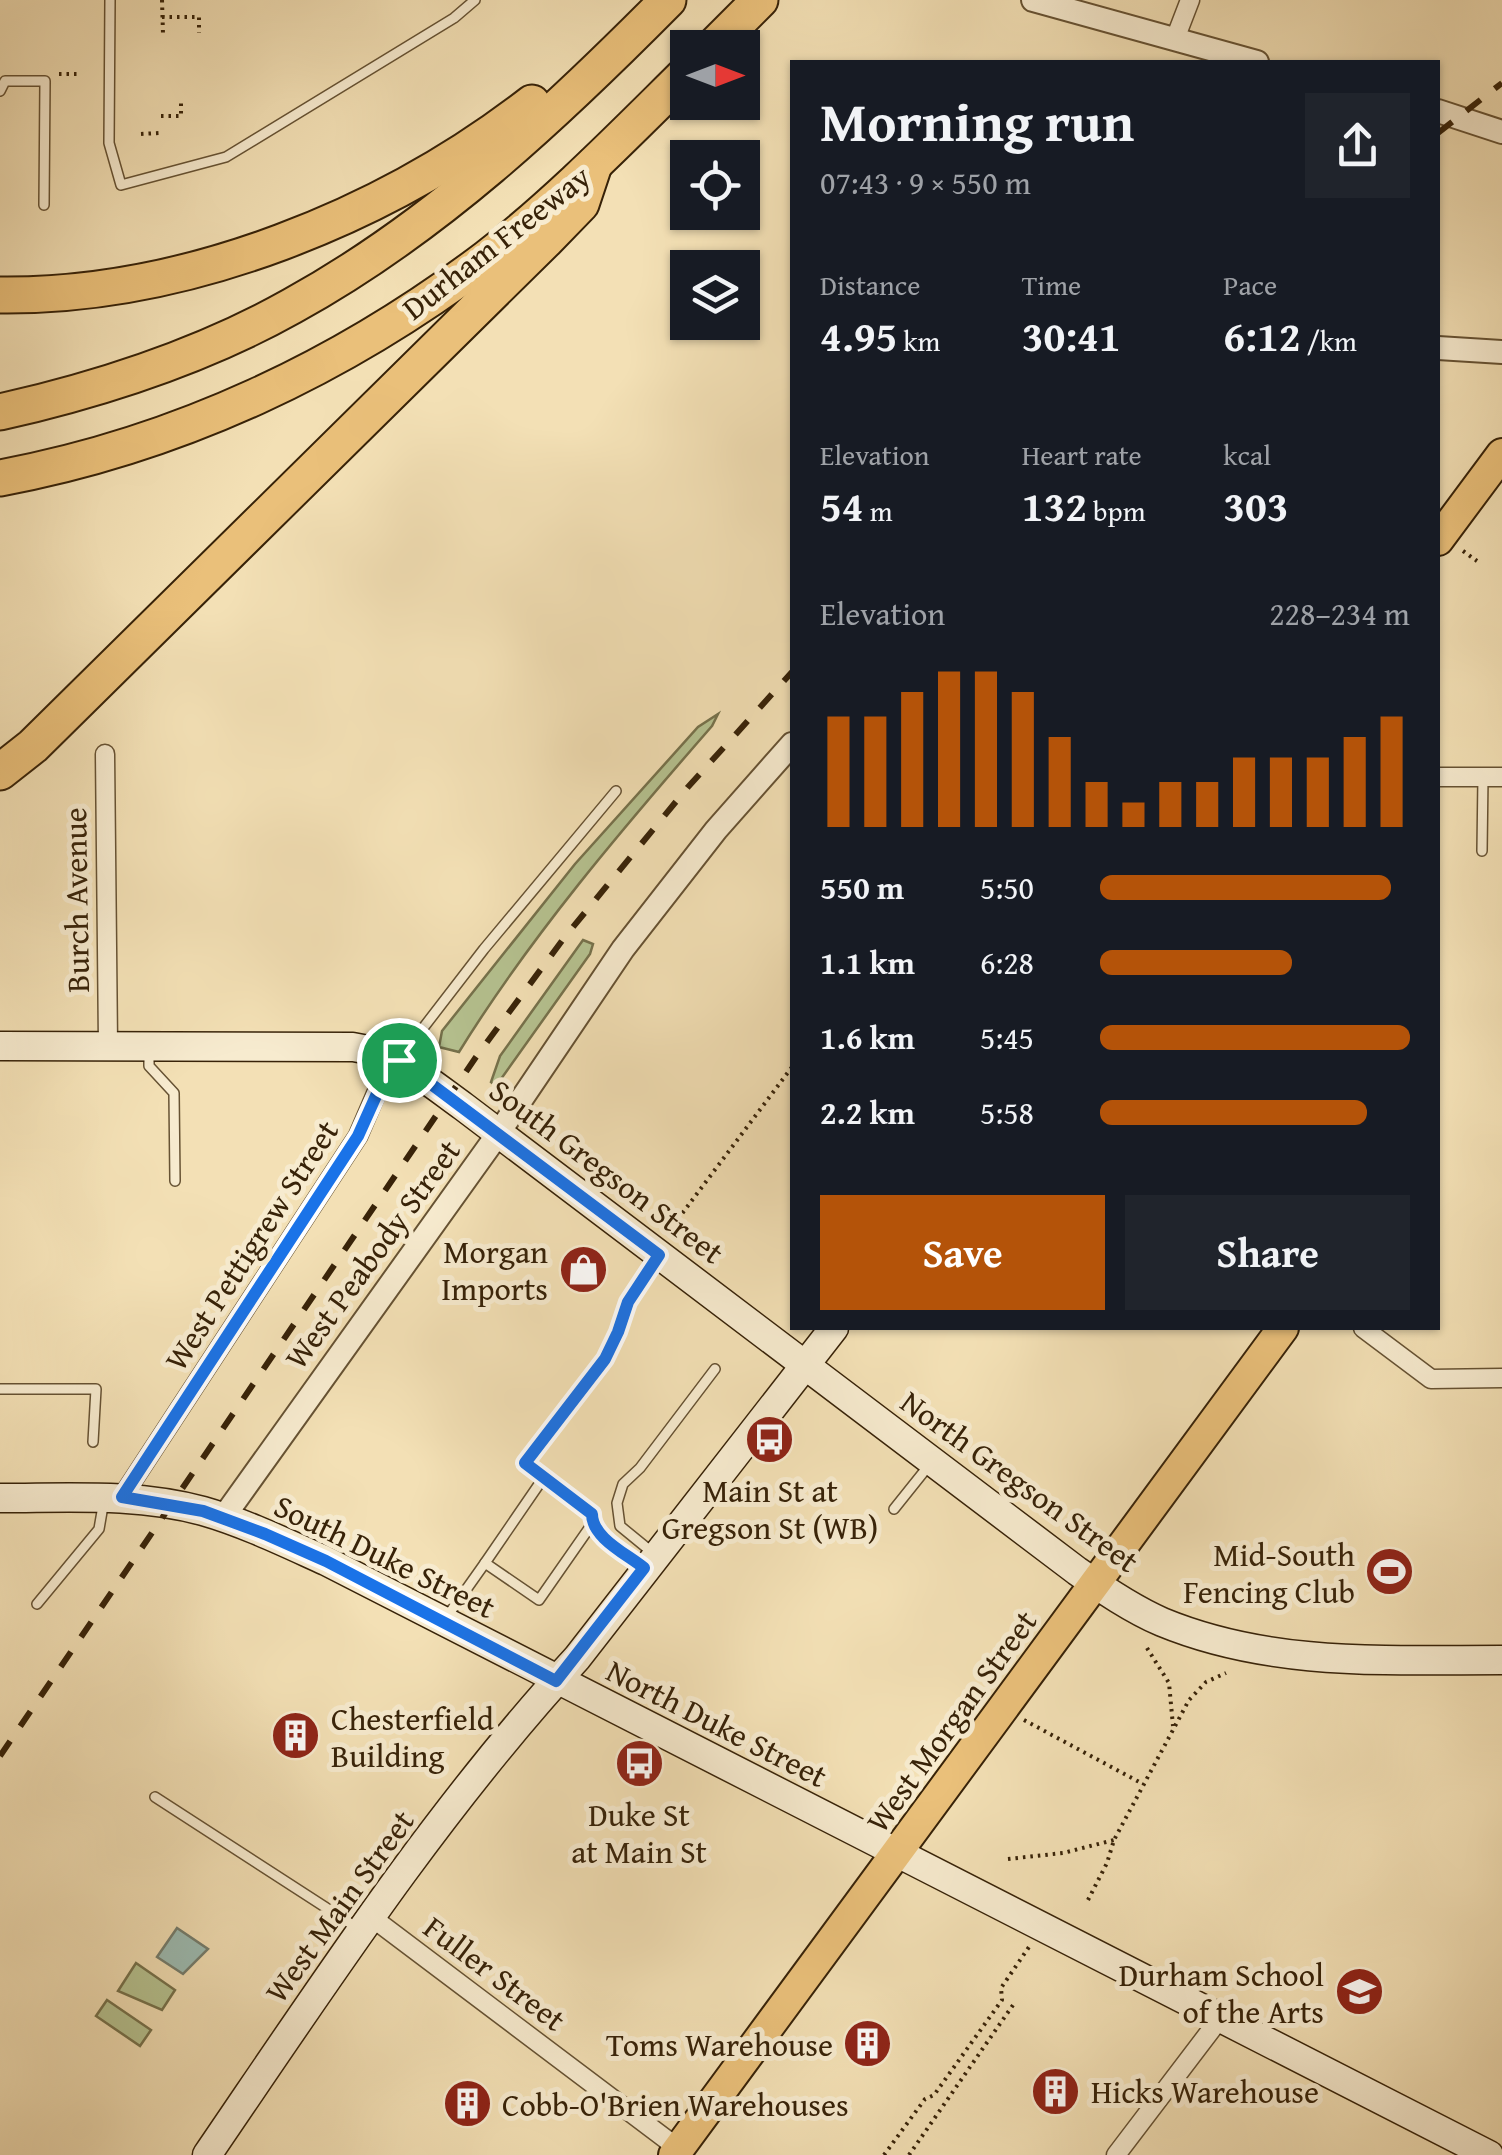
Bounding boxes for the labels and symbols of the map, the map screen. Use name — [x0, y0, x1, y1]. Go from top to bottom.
north arrow — [670, 30, 760, 120]
street label: Durham Freeway — [392, 153, 600, 331]
street label: Burch Avenue — [51, 807, 101, 993]
pin — [357, 1018, 442, 1103]
street label: South Gregson Street — [480, 1067, 734, 1275]
street label: West Pettigrew Street — [152, 1111, 350, 1379]
street label: West Peabody Street — [273, 1130, 471, 1378]
place label: Morgan Imports — [441, 1228, 548, 1312]
shop icon: Morgan Imports — [557, 1243, 609, 1295]
street label: North Gregson Street — [891, 1378, 1149, 1584]
bus stop icon: Main St at Gregson St (WB) — [744, 1414, 796, 1466]
place label: Main St at Gregson St (WB) — [662, 1467, 878, 1551]
street label: South Duke Street — [266, 1482, 504, 1630]
place label: Mid-South Fencing Club — [1183, 1531, 1355, 1615]
sports icon: Mid-South Fencing Club — [1364, 1546, 1416, 1598]
street label: West Morgan Street — [854, 1600, 1048, 1842]
street label: North Duke Street — [598, 1647, 836, 1799]
place label: Chesterfield Building — [331, 1695, 494, 1779]
building icon: Chesterfield Building — [270, 1710, 322, 1762]
bus stop icon: Duke St at Main St — [613, 1738, 665, 1790]
place label: Duke St at Main St — [571, 1791, 707, 1875]
street label: West Main Street — [253, 1800, 425, 2012]
street label: Fuller Street — [414, 1904, 576, 2042]
place label: Durham School of the Arts — [1119, 1951, 1324, 2035]
school or university icon: Durham School of the Arts — [1333, 1966, 1385, 2018]
building icon: Toms Warehouse — [842, 2018, 894, 2070]
place label: Toms Warehouse — [606, 2021, 833, 2068]
building icon: Hicks Warehouse — [1030, 2065, 1082, 2117]
place label: Hicks Warehouse — [1091, 2068, 1319, 2115]
building icon: Cobb-O'Brien Warehouses — [441, 2078, 493, 2130]
place label: Cobb-O'Brien Warehouses — [502, 2081, 849, 2128]

